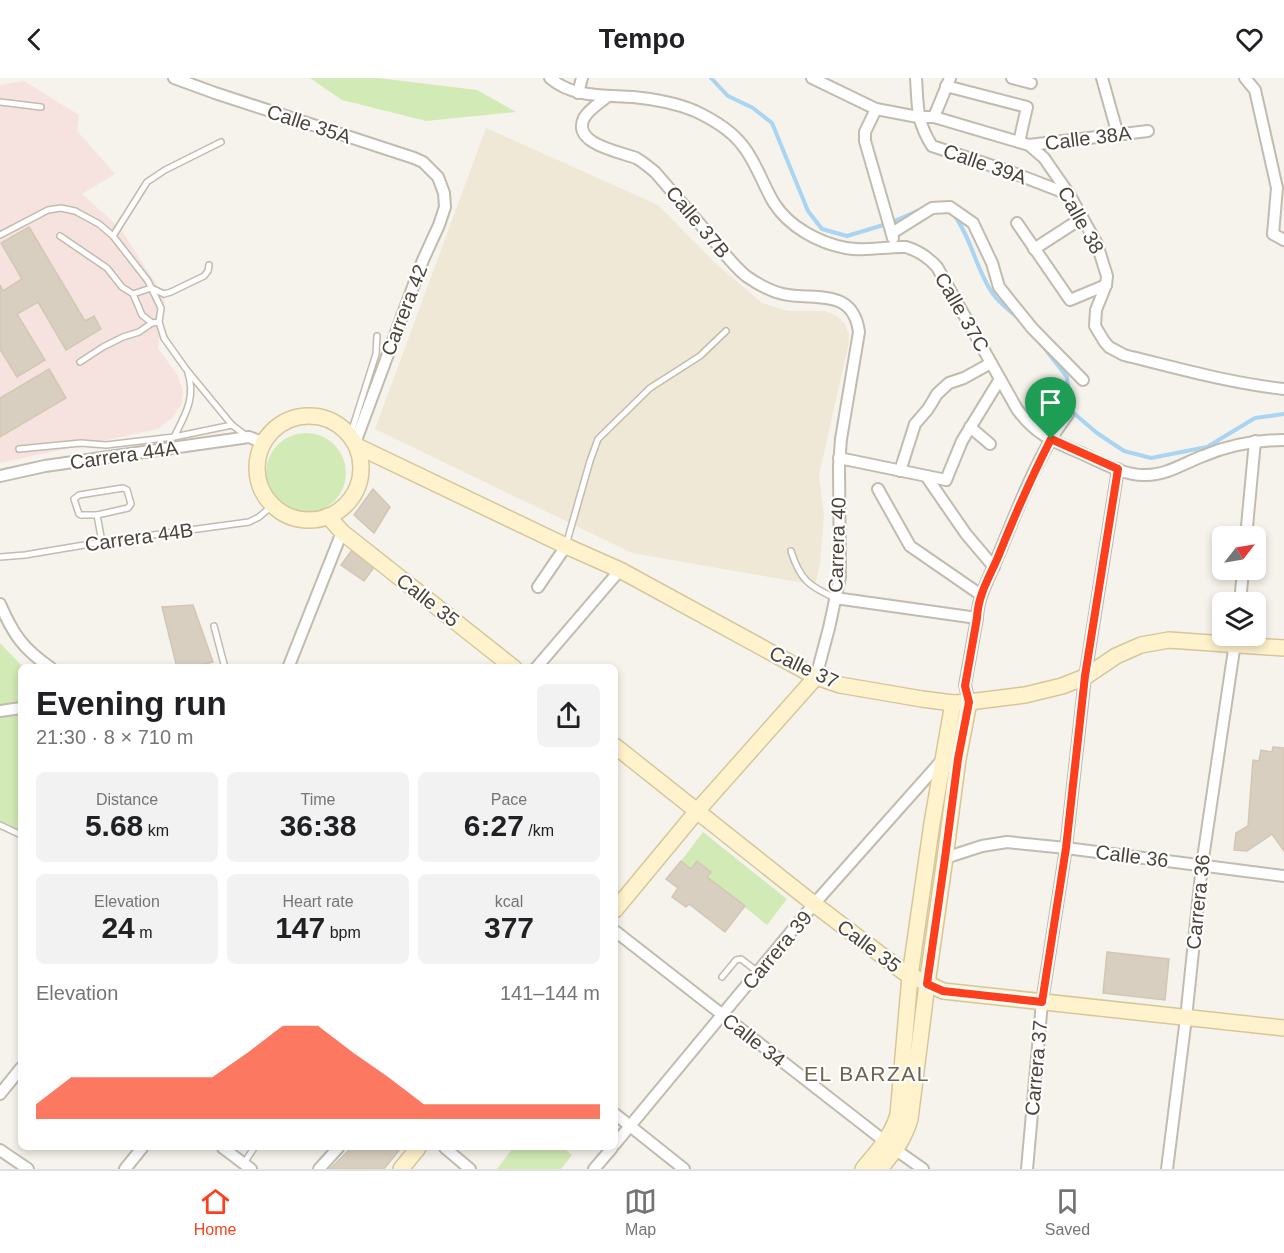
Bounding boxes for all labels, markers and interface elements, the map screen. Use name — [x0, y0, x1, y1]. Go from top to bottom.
icon: back — [18, 23, 51, 56]
icon: heart — [1233, 23, 1266, 56]
text: Tempo — [599, 24, 685, 54]
street label: Calle 35A — [264, 100, 354, 148]
street label: Calle 38A — [1044, 122, 1133, 154]
street label: Calle 39A — [940, 139, 1030, 189]
street label: Calle 37B — [662, 182, 734, 262]
street label: Calle 38 — [1054, 183, 1108, 257]
street label: Carrera 42 — [377, 261, 431, 359]
street label: Calle 37C — [931, 268, 993, 356]
pin — [1025, 377, 1076, 439]
icon: arrive — [1034, 386, 1067, 419]
street label: Carrera 44A — [69, 436, 180, 473]
street label: Carrera 40 — [824, 497, 850, 593]
street label: Carrera 44B — [84, 519, 194, 555]
north arrow — [1212, 526, 1266, 580]
map controls — [1212, 526, 1266, 646]
street label: Calle 35 — [392, 569, 464, 631]
button: layers — [1212, 592, 1266, 646]
street label: Calle 37 — [766, 642, 842, 692]
button: share — [537, 684, 600, 747]
text: Evening run — [36, 685, 227, 722]
text: 21:30 · 8 × 710 m — [36, 726, 193, 748]
text: Distance — [96, 791, 158, 808]
text: Time — [301, 791, 335, 808]
text: Pace — [491, 791, 527, 808]
text: 5.68 — [85, 809, 143, 842]
text: 36:38 — [280, 809, 356, 842]
text: 6:27 — [464, 809, 524, 842]
text: km — [143, 822, 169, 839]
text: /km — [524, 822, 554, 839]
street label: Calle 36 — [1094, 841, 1170, 871]
street label: Carrera 36 — [1182, 853, 1214, 951]
text: Elevation — [94, 893, 160, 910]
text: Heart rate — [282, 893, 354, 910]
text: kcal — [495, 893, 523, 910]
street label: Carrera 39 — [738, 906, 816, 994]
text: 24 — [101, 911, 135, 944]
text: 147 — [275, 911, 325, 944]
text: 377 — [484, 911, 534, 944]
street label: Calle 35 — [833, 915, 905, 977]
text: m — [135, 924, 153, 941]
text: bpm — [325, 924, 361, 941]
text: Elevation — [36, 982, 118, 1004]
text: 141–144 m — [500, 982, 600, 1004]
street label: Calle 34 — [718, 1009, 790, 1071]
street label: Carrera 37 — [1021, 1019, 1051, 1117]
district label: EL BARZAL — [804, 1062, 930, 1085]
tab: Home — [194, 1185, 237, 1239]
tab: Map — [624, 1185, 657, 1239]
tab: Saved — [1045, 1185, 1090, 1239]

